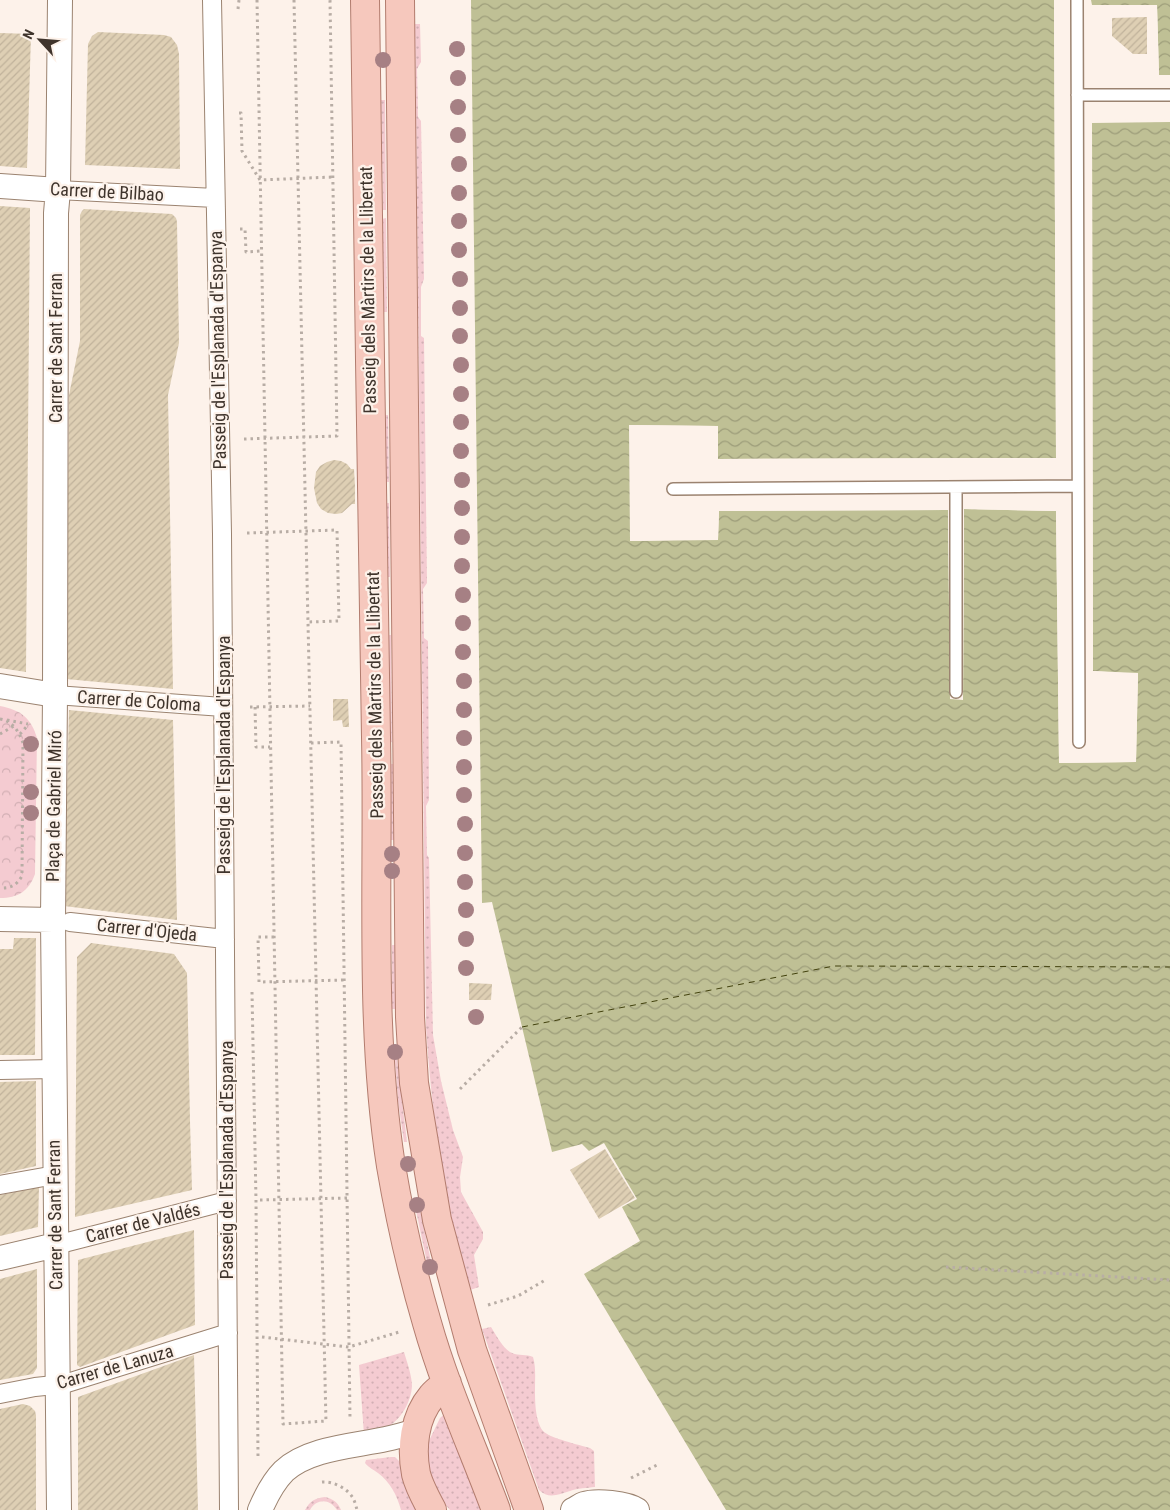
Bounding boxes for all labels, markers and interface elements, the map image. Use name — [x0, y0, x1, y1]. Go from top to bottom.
north arrow — [15, 15, 65, 65]
text: N — [19, 27, 37, 42]
street label: Passeig dels Màrtirs de la Llibertat — [355, 166, 380, 414]
street label: Carrer de Bilbao — [50, 178, 164, 205]
street label: Passeig de l'Esplanada d'Espanya — [205, 231, 230, 469]
street label: Carrer de Sant Ferran — [45, 273, 66, 423]
street label: Passeig dels Màrtirs de la Llibertat — [362, 571, 387, 819]
street label: Passeig de l'Esplanada d'Espanya — [213, 636, 234, 874]
street label: Carrer de Coloma — [77, 686, 201, 715]
street label: Plaça de Gabriel Miró — [42, 730, 65, 882]
street label: Carrer d'Ojeda — [96, 914, 198, 945]
street label: Passeig de l'Esplanada d'Espanya — [216, 1041, 237, 1279]
street label: Carrer de Sant Ferran — [43, 1140, 66, 1290]
street label: Carrer de Valdés — [83, 1198, 202, 1247]
street label: Carrer de Lanuza — [54, 1340, 176, 1393]

